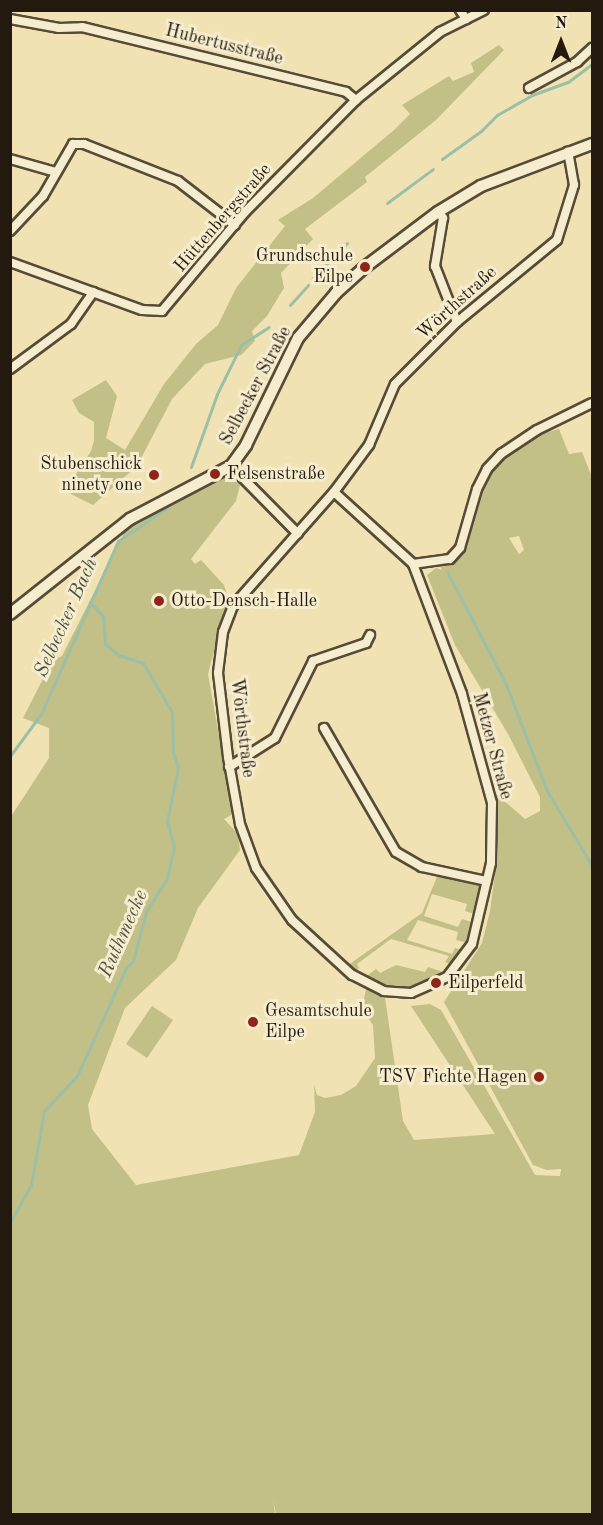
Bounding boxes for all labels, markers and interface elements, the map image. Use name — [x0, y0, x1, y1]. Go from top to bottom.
north arrow — [531, 12, 591, 72]
text: N — [555, 16, 567, 32]
street label: Hubertusstraße — [163, 20, 285, 70]
street label: Hüttenbergstraße — [170, 159, 276, 277]
place label: Grundschule Eilpe — [256, 246, 353, 288]
marker: Grundschule Eilpe — [358, 260, 372, 274]
street label: Wörthstraße — [413, 262, 501, 344]
street label: Selbecker Straße — [216, 323, 296, 449]
place label: Stubenschick ninety one — [40, 454, 142, 496]
place label: Felsenstraße — [227, 463, 325, 485]
marker: Felsenstraße — [208, 467, 222, 481]
marker: Stubenschick ninety one — [147, 468, 161, 482]
water label: Selbecker Bach — [30, 555, 104, 681]
place label: Otto-Densch-Halle — [171, 590, 317, 612]
marker: Otto-Densch-Halle — [152, 594, 166, 608]
street label: Wörthstraße — [225, 677, 259, 779]
street label: Metzer Straße — [467, 690, 517, 802]
water label: Ruthmecke — [94, 887, 154, 981]
place label: Eilperfeld — [448, 972, 524, 994]
marker: Eilperfeld — [429, 976, 443, 990]
place label: Gesamtschule Eilpe — [265, 1001, 372, 1044]
marker: Gesamtschule Eilpe — [246, 1015, 260, 1029]
place label: TSV Fichte Hagen — [379, 1066, 527, 1088]
marker: TSV Fichte Hagen — [532, 1070, 546, 1084]

